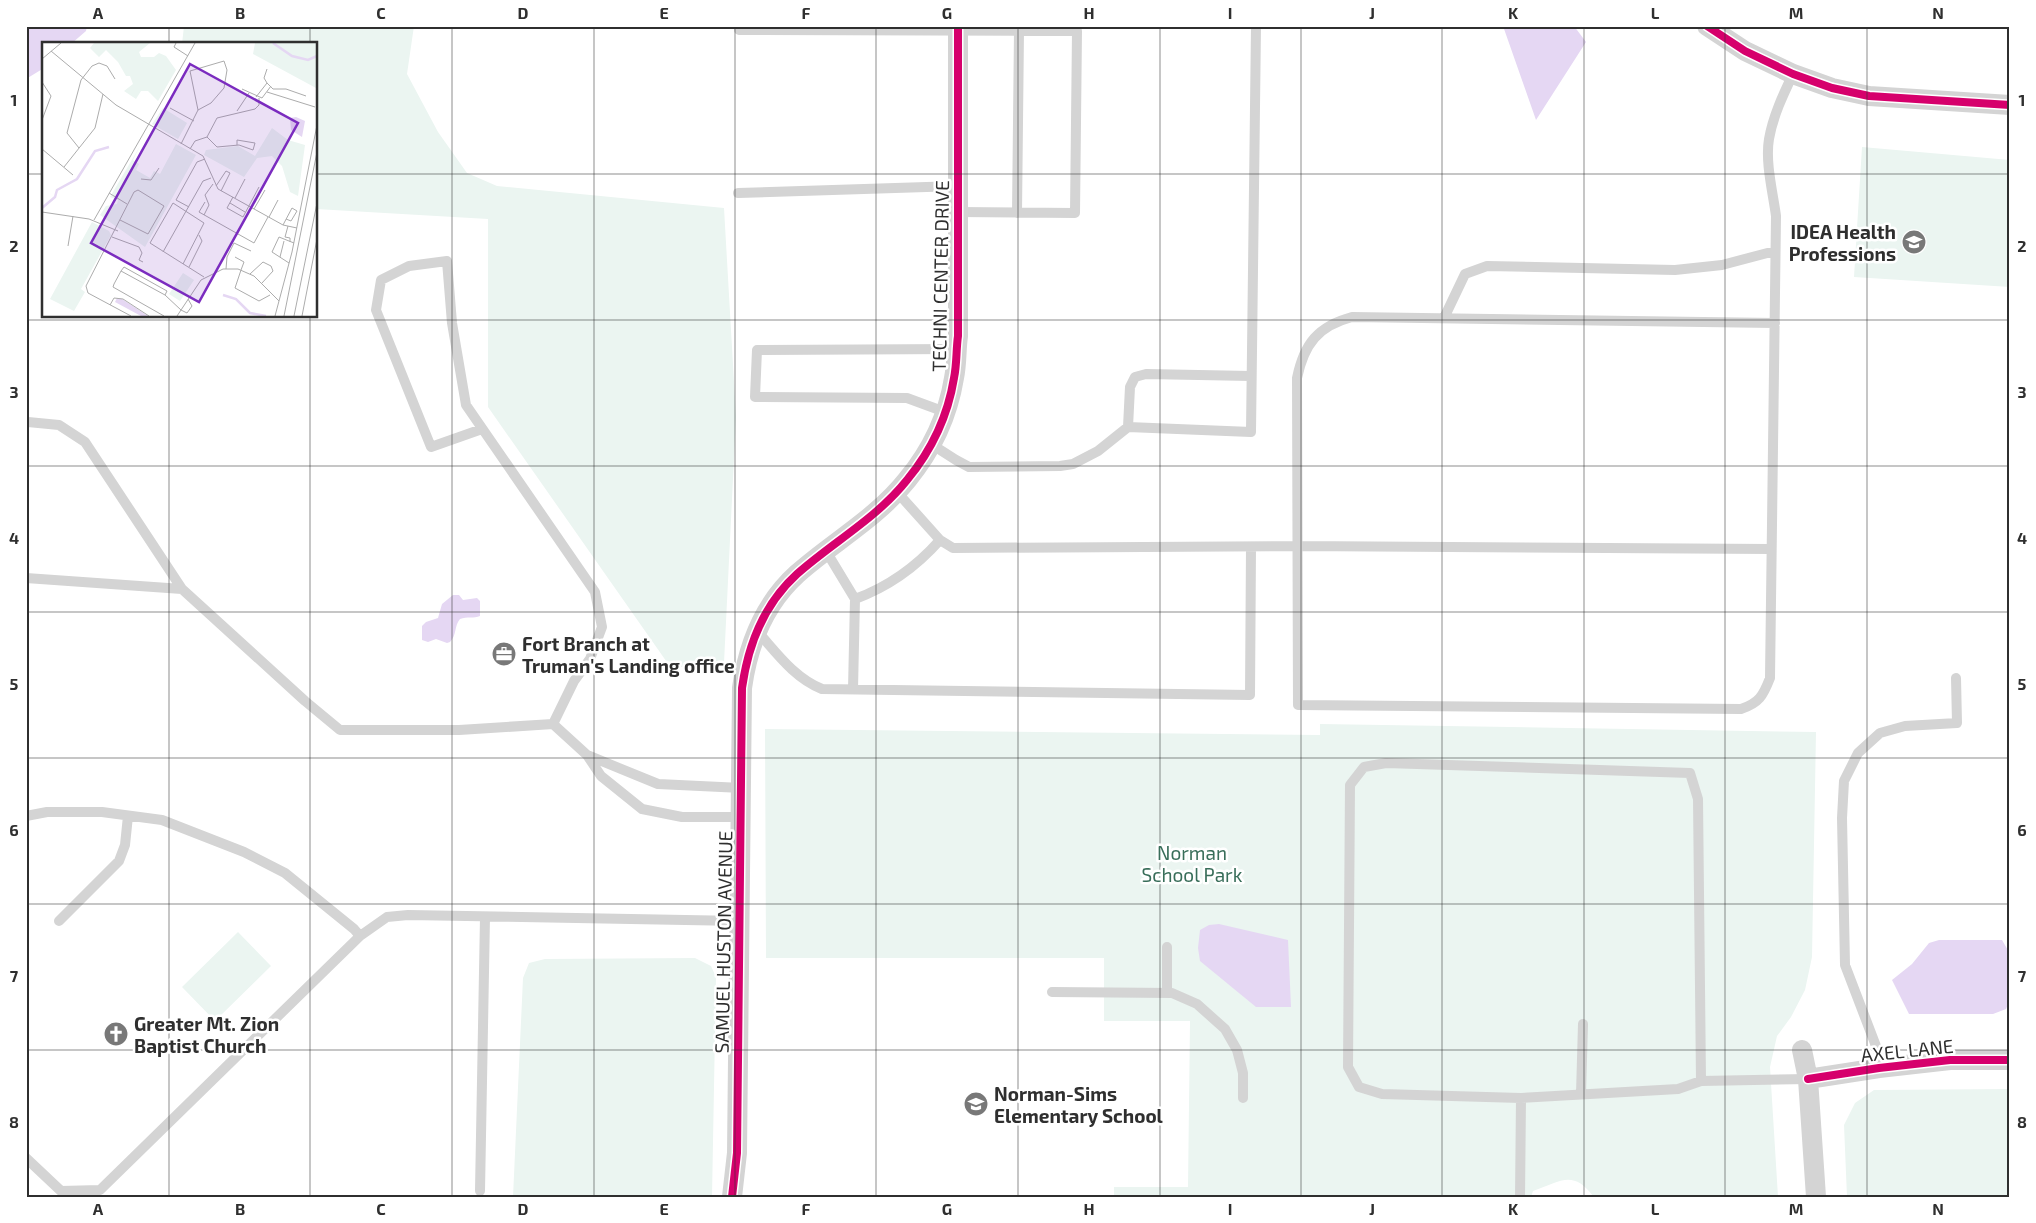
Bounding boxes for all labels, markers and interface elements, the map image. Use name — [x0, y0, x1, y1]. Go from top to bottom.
text: A — [93, 3, 104, 22]
text: B — [235, 3, 245, 22]
text: C — [376, 3, 386, 22]
text: D — [518, 3, 529, 22]
text: E — [659, 3, 669, 22]
text: F — [802, 3, 811, 22]
text: G — [942, 3, 952, 22]
text: H — [1083, 3, 1095, 22]
text: I — [1228, 3, 1232, 22]
text: J — [1369, 3, 1375, 22]
text: K — [1508, 3, 1519, 22]
text: L — [1651, 3, 1660, 22]
text: M — [1789, 3, 1803, 22]
text: N — [1932, 3, 1944, 22]
inset map — [42, 42, 318, 318]
text: 1 — [11, 90, 17, 109]
text: 1 — [2019, 90, 2025, 109]
street label: TECHNI CENTER DRIVE — [927, 180, 953, 372]
place label: IDEA Health Professions — [1789, 220, 1896, 265]
school or university icon: IDEA Health Professions — [1901, 229, 1927, 255]
text: 2 — [9, 236, 19, 255]
text: 2 — [2017, 236, 2027, 255]
text: 3 — [9, 382, 19, 401]
text: 3 — [2017, 382, 2027, 401]
text: 4 — [9, 528, 19, 547]
text: 4 — [2017, 528, 2027, 547]
place label: Fort Branch at Truman's Landing office — [522, 632, 735, 677]
office icon: Fort Branch at Truman's Landing office — [491, 641, 517, 667]
text: 5 — [10, 674, 19, 693]
text: 5 — [2018, 674, 2027, 693]
text: 6 — [9, 820, 19, 839]
text: 6 — [2017, 820, 2027, 839]
street label: SAMUEL HUSTON AVENUE — [710, 830, 736, 1054]
park label: Norman School Park — [1142, 841, 1243, 886]
text: 7 — [10, 966, 19, 985]
text: 7 — [2018, 966, 2027, 985]
place label: Greater Mt. Zion Baptist Church — [134, 1012, 279, 1057]
church icon: Greater Mt. Zion Baptist Church — [103, 1021, 129, 1047]
street label: AXEL LANE — [1859, 1034, 1955, 1066]
place label: Norman-Sims Elementary School — [994, 1082, 1164, 1128]
school or university icon: Norman-Sims Elementary School — [963, 1091, 989, 1117]
text: 8 — [9, 1112, 19, 1131]
text: 8 — [2017, 1112, 2027, 1131]
text: A — [93, 1199, 104, 1218]
text: B — [235, 1199, 245, 1218]
text: C — [376, 1199, 386, 1218]
text: D — [518, 1199, 529, 1218]
text: E — [659, 1199, 669, 1218]
text: F — [802, 1199, 811, 1218]
text: G — [942, 1199, 952, 1218]
text: H — [1083, 1199, 1095, 1218]
text: I — [1228, 1199, 1232, 1218]
text: J — [1369, 1199, 1375, 1218]
text: K — [1508, 1199, 1519, 1218]
text: L — [1651, 1199, 1660, 1218]
text: M — [1789, 1199, 1803, 1218]
text: N — [1932, 1199, 1944, 1218]

